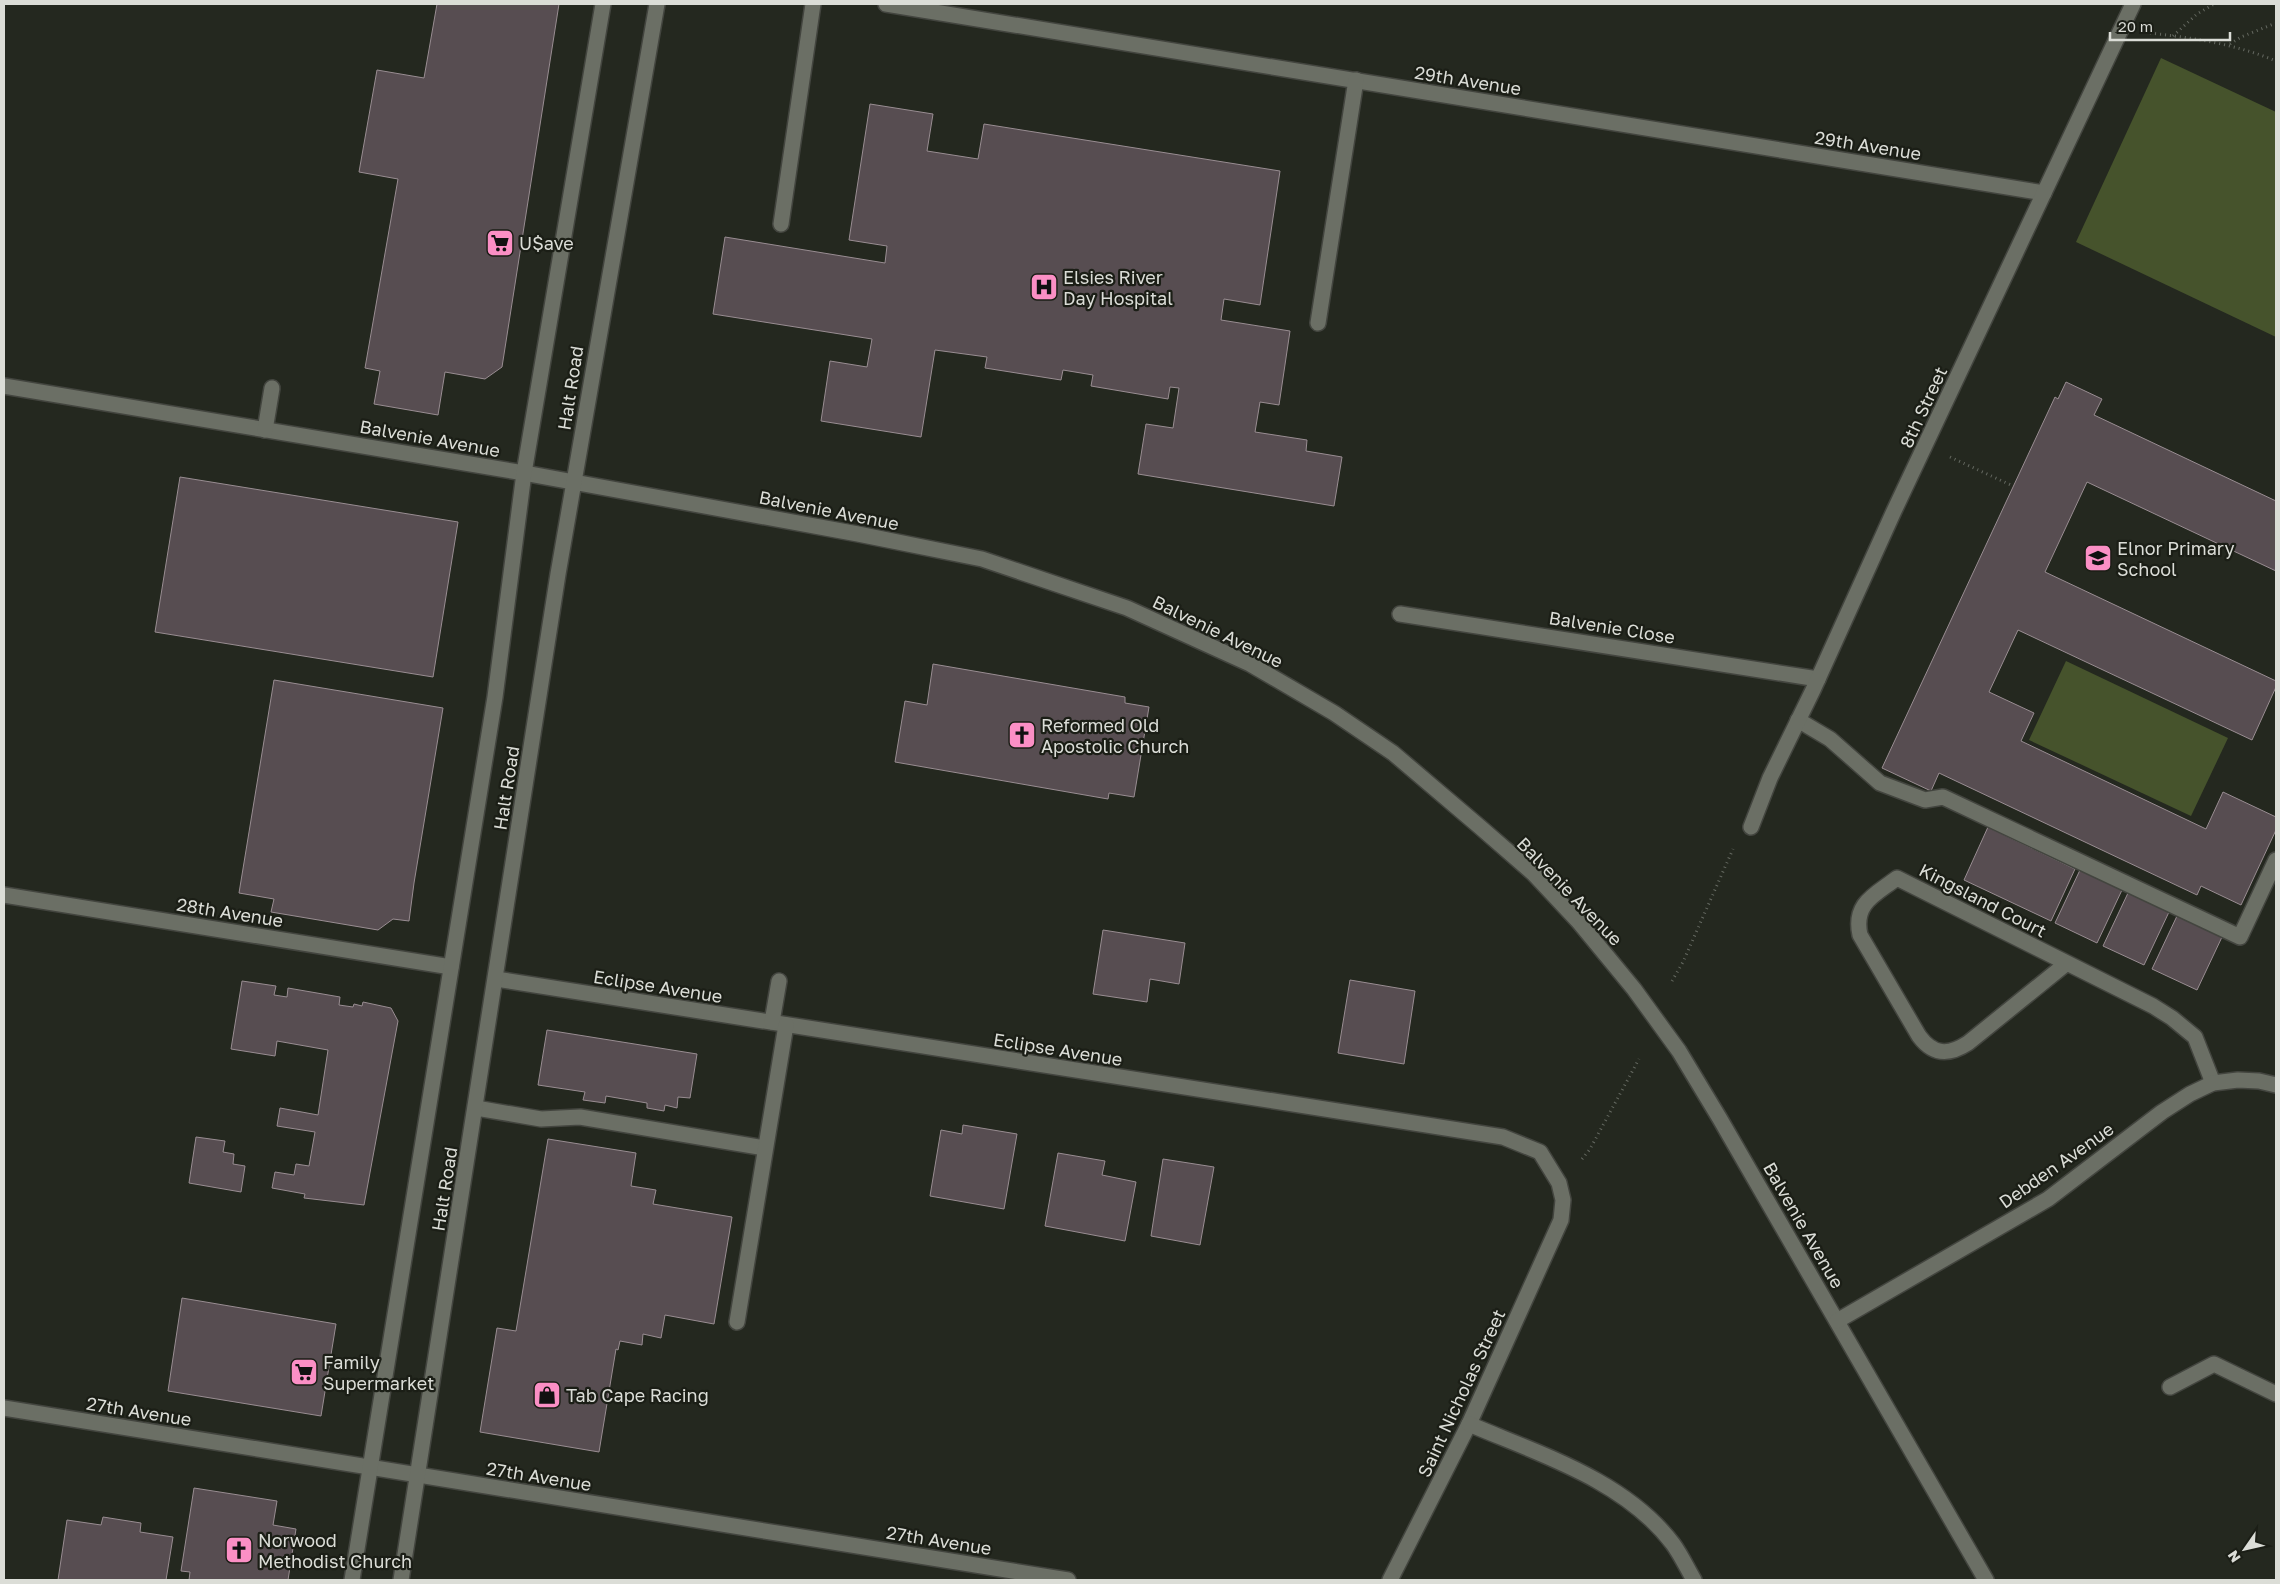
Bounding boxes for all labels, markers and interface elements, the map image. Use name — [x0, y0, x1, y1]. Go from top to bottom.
scale bar — [2110, 10, 2230, 42]
text: 20 m — [2118, 17, 2153, 35]
street label: 29th Avenue — [1413, 61, 1523, 99]
street label: 29th Avenue — [1813, 126, 1923, 164]
supermarket icon: U$ave — [485, 228, 515, 258]
place label: U$ave — [519, 232, 574, 254]
place label: Elsies River Day Hospital — [1063, 266, 1173, 309]
hospital icon: Elsies River Day Hospital — [1029, 272, 1059, 302]
street label: Halt Road — [552, 344, 588, 432]
street label: 8th Street — [1895, 363, 1951, 451]
street label: Balvenie Avenue — [358, 415, 502, 461]
street label: Balvenie Avenue — [757, 486, 901, 534]
place label: Elnor Primary School — [2117, 537, 2235, 580]
school or university icon: Elnor Primary School — [2083, 543, 2113, 573]
street label: Balvenie Avenue — [1149, 590, 1287, 672]
street label: Balvenie Close — [1547, 606, 1677, 648]
place label: Reformed Old Apostolic Church — [1041, 714, 1189, 757]
church icon: Reformed Old Apostolic Church — [1007, 720, 1037, 750]
street label: Halt Road — [488, 744, 524, 832]
street label: Balvenie Avenue — [1513, 832, 1627, 950]
street label: Kingsland Court — [1916, 858, 2050, 942]
street label: 28th Avenue — [175, 893, 285, 931]
street label: Eclipse Avenue — [592, 965, 724, 1007]
street label: Eclipse Avenue — [992, 1028, 1124, 1070]
street label: Debden Avenue — [1995, 1117, 2117, 1213]
street label: Halt Road — [426, 1145, 462, 1233]
street label: Balvenie Avenue — [1759, 1158, 1849, 1292]
street label: Saint Nicholas Street — [1412, 1306, 1510, 1480]
place label: Family Supermarket — [323, 1351, 435, 1394]
supermarket icon: Family Supermarket — [289, 1357, 319, 1387]
shop icon: Tab Cape Racing — [532, 1380, 562, 1410]
place label: Tab Cape Racing — [566, 1384, 709, 1406]
street label: 27th Avenue — [85, 1392, 193, 1430]
street label: 27th Avenue — [485, 1457, 593, 1495]
street label: 27th Avenue — [885, 1521, 993, 1559]
north arrow — [2220, 1524, 2270, 1574]
place label: Norwood Methodist Church — [258, 1529, 412, 1572]
church icon: Norwood Methodist Church — [224, 1535, 254, 1565]
text: N — [2224, 1547, 2244, 1566]

